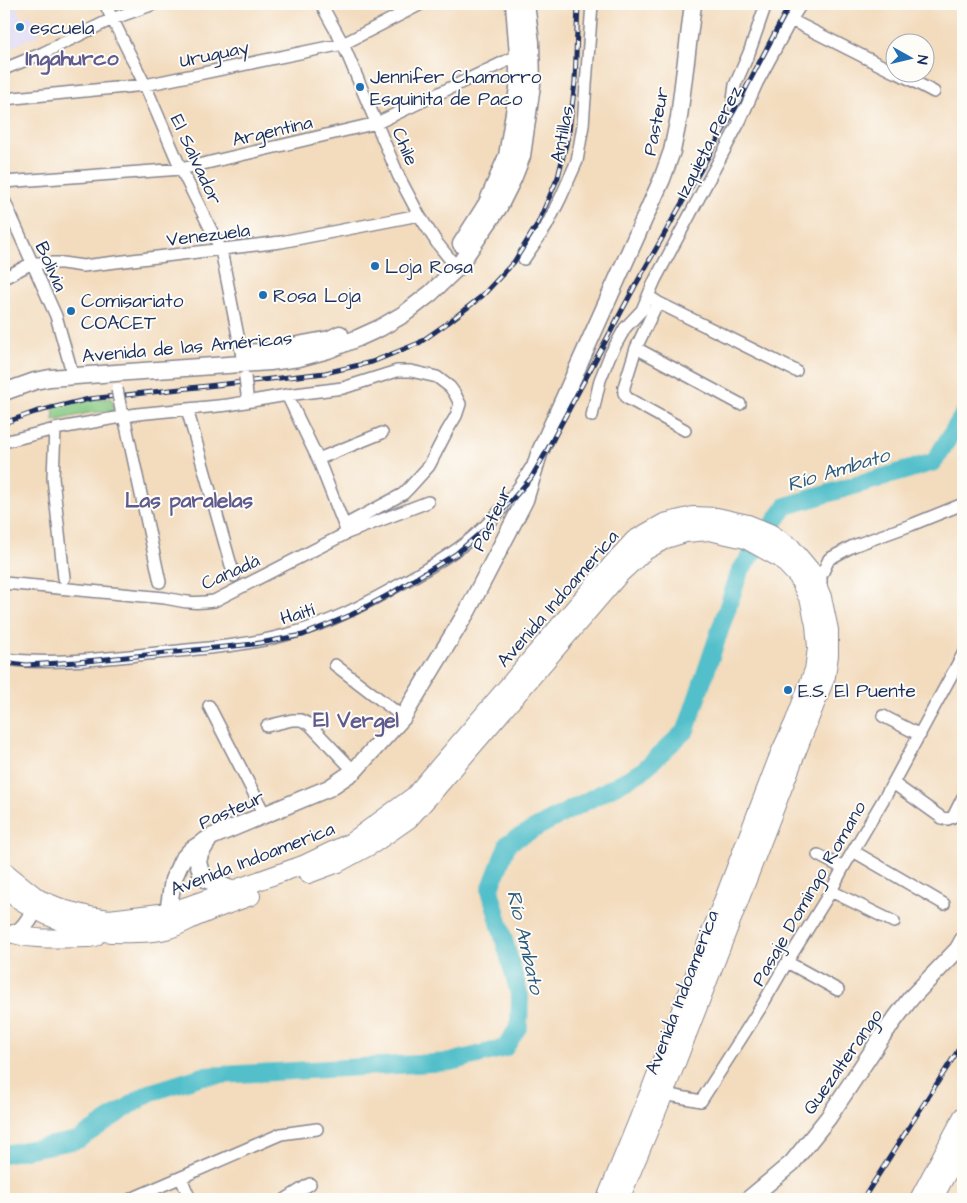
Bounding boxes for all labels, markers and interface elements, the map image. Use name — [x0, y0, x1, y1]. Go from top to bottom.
place label: escuela — [30, 15, 95, 42]
marker: escuela — [14, 21, 26, 33]
north arrow — [884, 32, 934, 82]
street label: Uruguay — [177, 34, 252, 76]
district label: Ingahurco — [26, 44, 119, 75]
text: N — [911, 54, 932, 66]
place label: Jennifer Chamorro Esquinita de Paco — [370, 64, 542, 113]
marker: Jennifer Chamorro Esquinita de Paco — [354, 81, 366, 93]
street label: Izquieta Perez — [670, 81, 749, 202]
street label: Pasteur — [637, 84, 676, 158]
street label: Antillas — [544, 104, 581, 165]
street label: Argentina — [229, 109, 316, 155]
street label: El Salvador — [163, 110, 229, 210]
street label: Chile — [385, 123, 425, 170]
street label: Venezuela — [165, 217, 252, 254]
street label: Bolivia — [28, 237, 74, 296]
place label: Loja Rosa — [385, 254, 473, 281]
marker: Loja Rosa — [369, 260, 381, 272]
place label: Rosa Loja — [273, 283, 361, 310]
place label: Comisariato COACET — [81, 288, 184, 337]
marker: Rosa Loja — [257, 289, 269, 301]
marker: Comisariato COACET — [65, 305, 77, 317]
street label: Avenida de las Américas — [81, 325, 293, 370]
water label: Río Ambato — [784, 441, 895, 499]
street label: Pasteur — [465, 481, 519, 556]
district label: Las paralelas — [125, 486, 253, 516]
street label: Avenida Indoamerica — [491, 524, 626, 674]
street label: Canadá — [197, 547, 265, 597]
street label: Haití — [277, 596, 318, 632]
place label: E.S. El Puente — [798, 678, 916, 705]
marker: E.S. El Puente — [782, 684, 794, 696]
district label: El Vergel — [313, 706, 400, 737]
street label: Pasteur — [194, 784, 269, 837]
street label: Pasaje Domingo Romano — [745, 796, 874, 992]
street label: Avenida Indoamerica — [166, 815, 339, 903]
water label: Río Ambato — [499, 888, 551, 999]
street label: Avenida Indoamerica — [639, 906, 726, 1079]
street label: Quezalterango — [797, 1003, 891, 1121]

